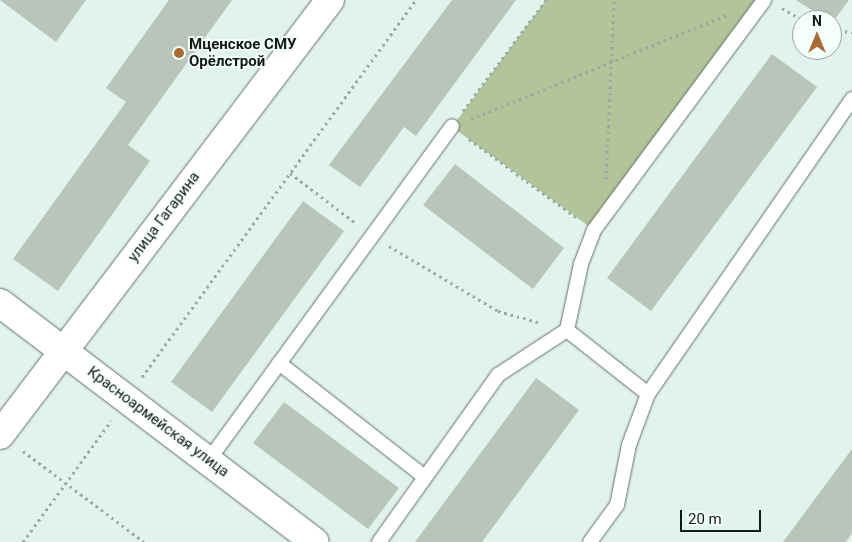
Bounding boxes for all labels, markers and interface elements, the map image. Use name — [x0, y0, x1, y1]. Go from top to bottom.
north arrow — [792, 10, 842, 60]
text: N — [812, 13, 822, 29]
place label: Мценское СМУ Орёлстрой — [189, 35, 296, 70]
marker: Мценское СМУ Орёлстрой — [173, 47, 185, 59]
street label: улица Гагарина — [124, 168, 204, 266]
street label: Красноармейская улица — [84, 363, 232, 481]
scale bar — [682, 500, 763, 532]
text: 20 m — [688, 510, 722, 528]

